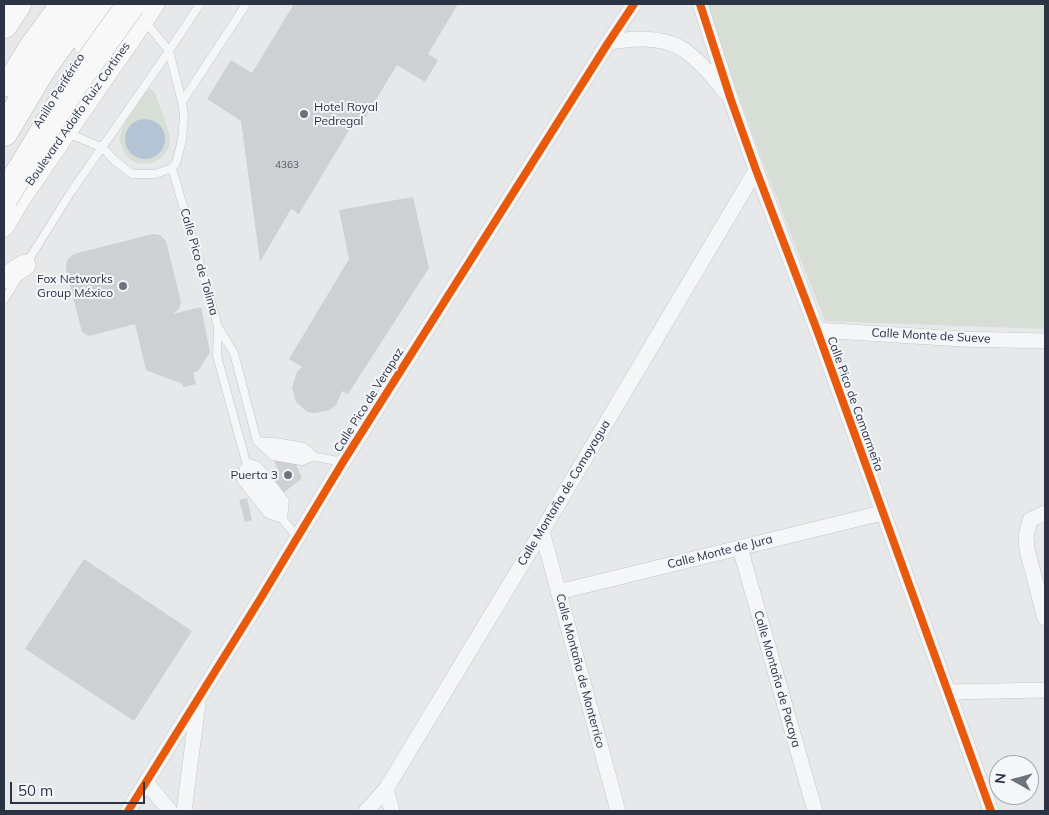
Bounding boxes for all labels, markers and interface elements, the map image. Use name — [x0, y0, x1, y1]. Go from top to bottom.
street label: Boulevard Adolfo Ruiz Cortines — [23, 39, 133, 189]
street label: Anillo Periférico — [30, 51, 88, 131]
place label: Hotel Royal Pedregal — [314, 100, 378, 128]
marker: Hotel Royal Pedregal — [298, 108, 310, 120]
house number: 4363 — [275, 159, 299, 171]
street label: Calle Pico de Tolima — [177, 207, 221, 317]
place label: Fox Networks Group México — [37, 272, 113, 300]
marker: Fox Networks Group México — [117, 280, 129, 292]
street label: Calle Monte de Sueve — [871, 326, 991, 346]
street label: Calle Pico de Camarmeña — [824, 335, 886, 473]
street label: Calle Pico de Verapaz — [331, 345, 407, 455]
street label: Calle Montaña de Comayagua — [515, 417, 613, 569]
place label: Puerta 3 — [230, 468, 278, 482]
marker: Puerta 3 — [282, 469, 294, 481]
street label: Calle Monte de Jura — [666, 532, 774, 572]
street label: Calle Montaña de Monterrico — [552, 592, 608, 750]
street label: Calle Montaña de Pacaya — [751, 609, 803, 749]
north arrow — [989, 755, 1039, 805]
scale bar — [12, 772, 148, 804]
text: N — [991, 772, 1010, 785]
text: 50 m — [18, 781, 53, 800]

